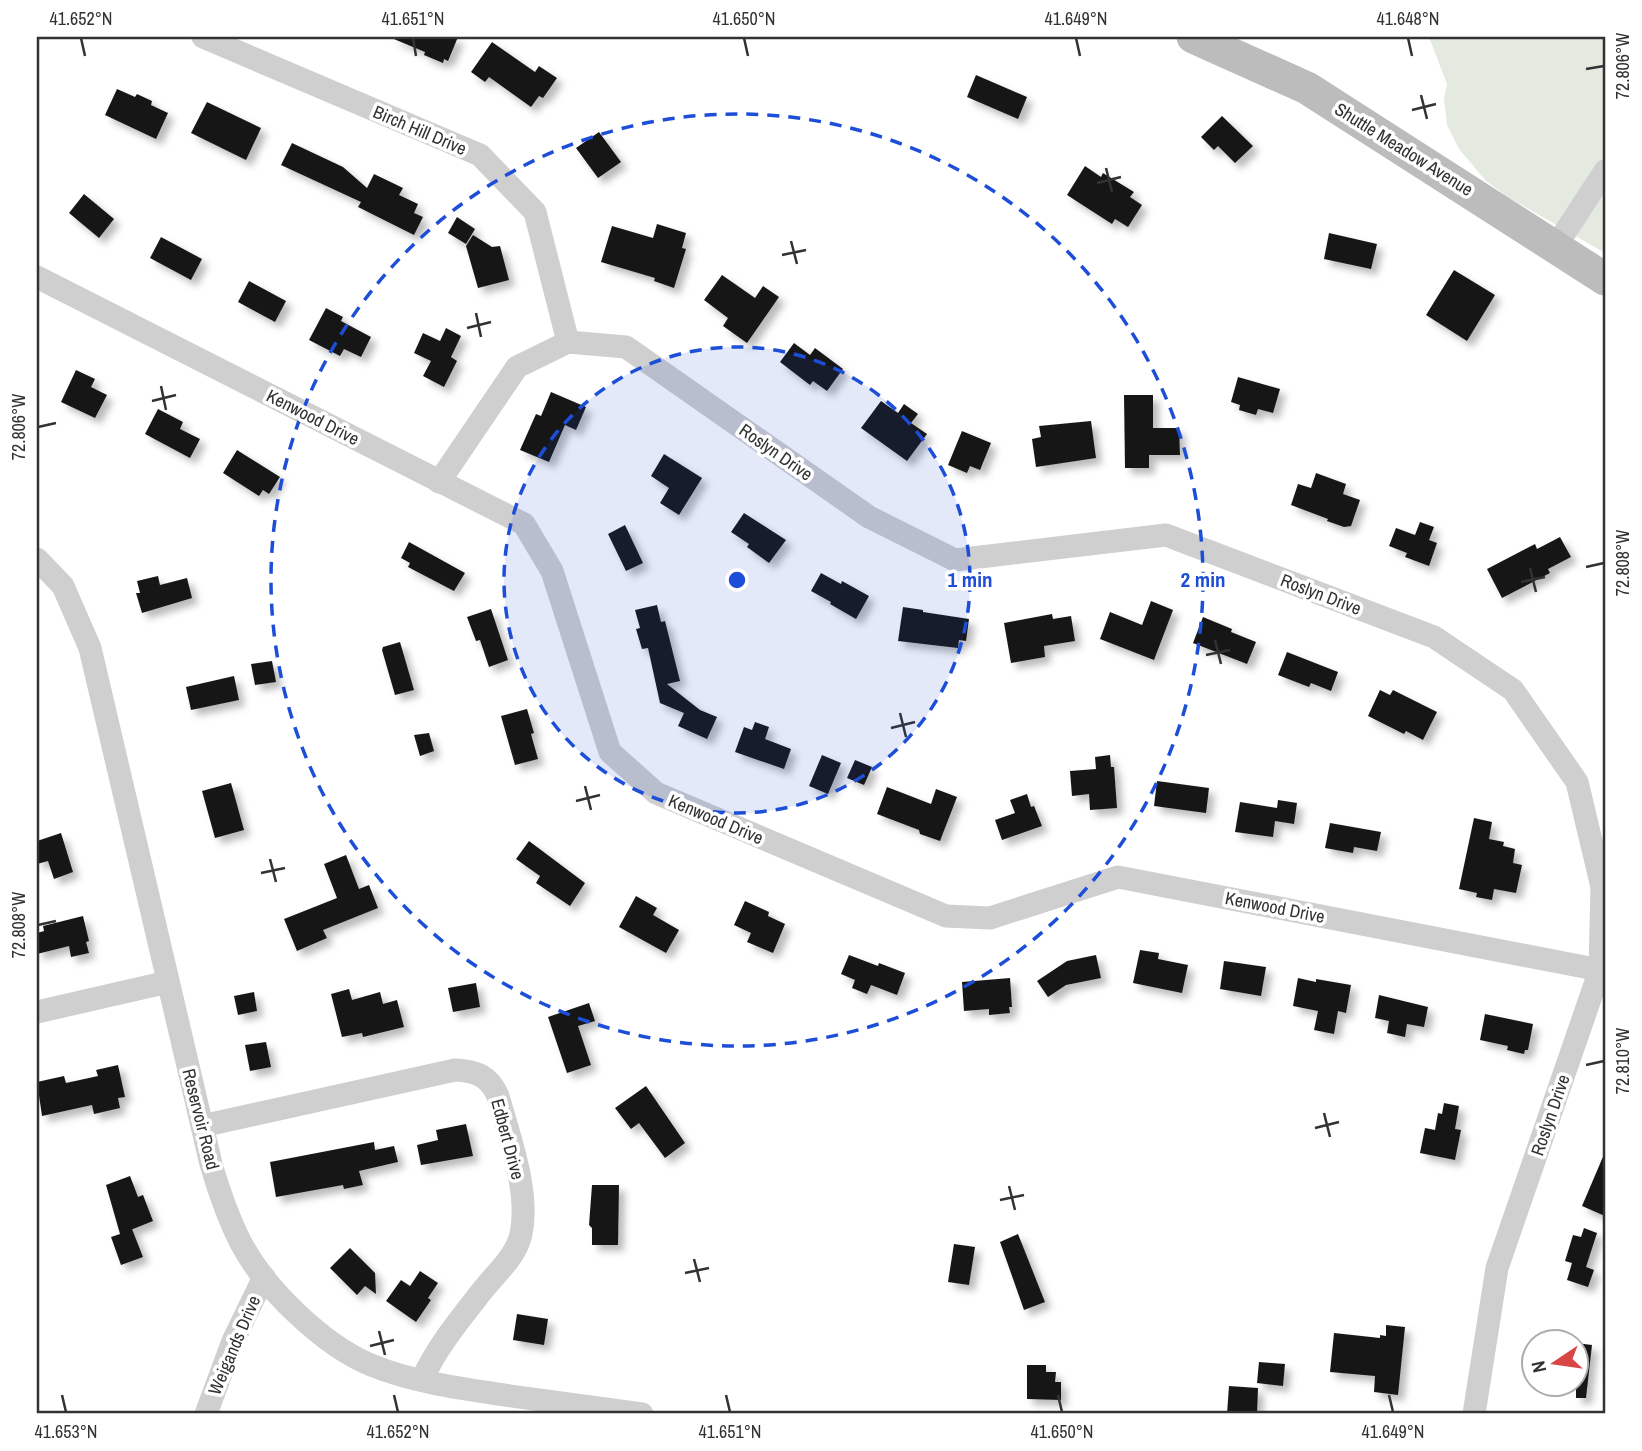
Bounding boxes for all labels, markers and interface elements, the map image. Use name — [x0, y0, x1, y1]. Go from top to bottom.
text: 41.652°N — [50, 6, 113, 31]
text: 41.651°N — [382, 6, 445, 31]
text: 41.650°N — [713, 6, 776, 31]
text: 41.649°N — [1045, 6, 1108, 31]
text: 41.648°N — [1377, 6, 1440, 31]
text: 72.806°W — [1610, 33, 1635, 99]
street label: Shuttle Meadow Avenue — [1330, 96, 1478, 202]
street label: Birch Hill Drive — [369, 99, 471, 161]
street label: Kenwood Drive — [262, 383, 364, 451]
text: 72.806°W — [6, 394, 31, 460]
street label: Roslyn Drive — [734, 418, 818, 486]
text: 72.808°W — [1610, 530, 1635, 596]
text: 1 min — [948, 565, 992, 594]
text: 2 min — [1181, 565, 1225, 594]
street label: Roslyn Drive — [1277, 567, 1365, 621]
centre of rings — [725, 568, 749, 592]
street label: Kenwood Drive — [665, 788, 767, 850]
street label: Kenwood Drive — [1223, 885, 1327, 929]
text: 72.808°W — [6, 892, 31, 958]
text: 72.810°W — [1610, 1028, 1635, 1094]
street label: Reservoir Road — [176, 1066, 226, 1172]
street label: Roslyn Drive — [1524, 1071, 1576, 1159]
street label: Edbert Drive — [485, 1096, 531, 1182]
street label: Weigands Drive — [202, 1292, 266, 1398]
north arrow — [1520, 1328, 1590, 1398]
text: N — [1525, 1358, 1552, 1375]
text: 41.653°N — [35, 1419, 98, 1444]
text: 41.652°N — [367, 1419, 430, 1444]
text: 41.651°N — [699, 1419, 762, 1444]
text: 41.650°N — [1031, 1419, 1094, 1444]
text: 41.649°N — [1362, 1419, 1425, 1444]

